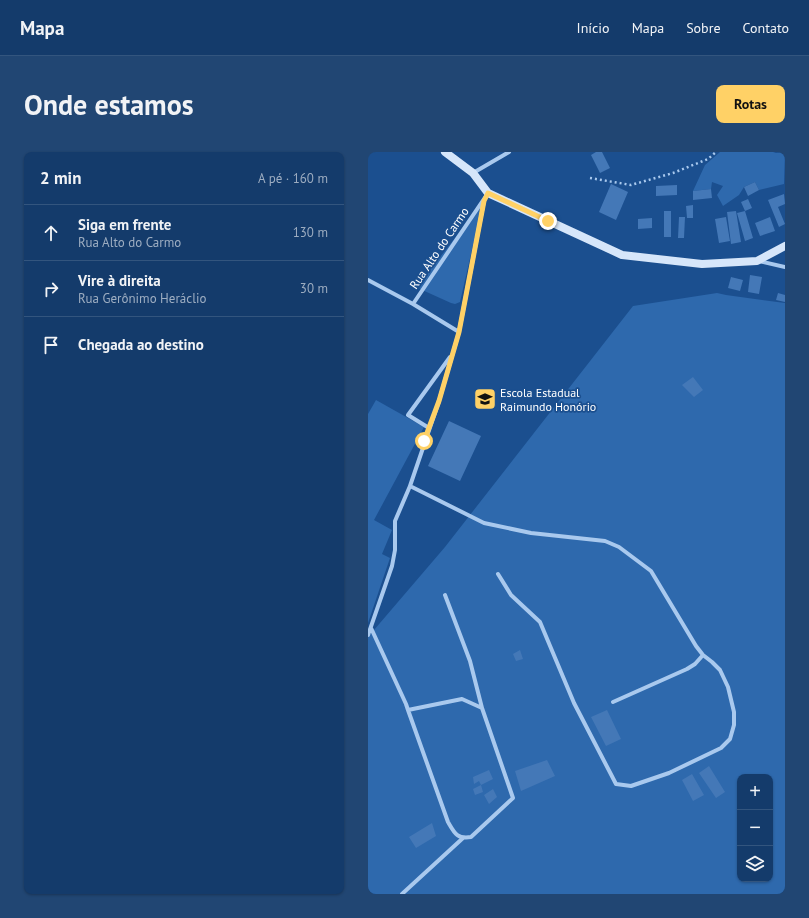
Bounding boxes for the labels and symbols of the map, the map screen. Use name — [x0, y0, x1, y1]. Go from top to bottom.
street label: Rua Alto do Carmo — [406, 204, 472, 292]
route end — [539, 212, 557, 230]
place label: Escola Estadual Raimundo Honório — [500, 385, 596, 414]
school or university icon: Escola Estadual Raimundo Honório — [472, 386, 498, 412]
route start — [415, 432, 433, 450]

